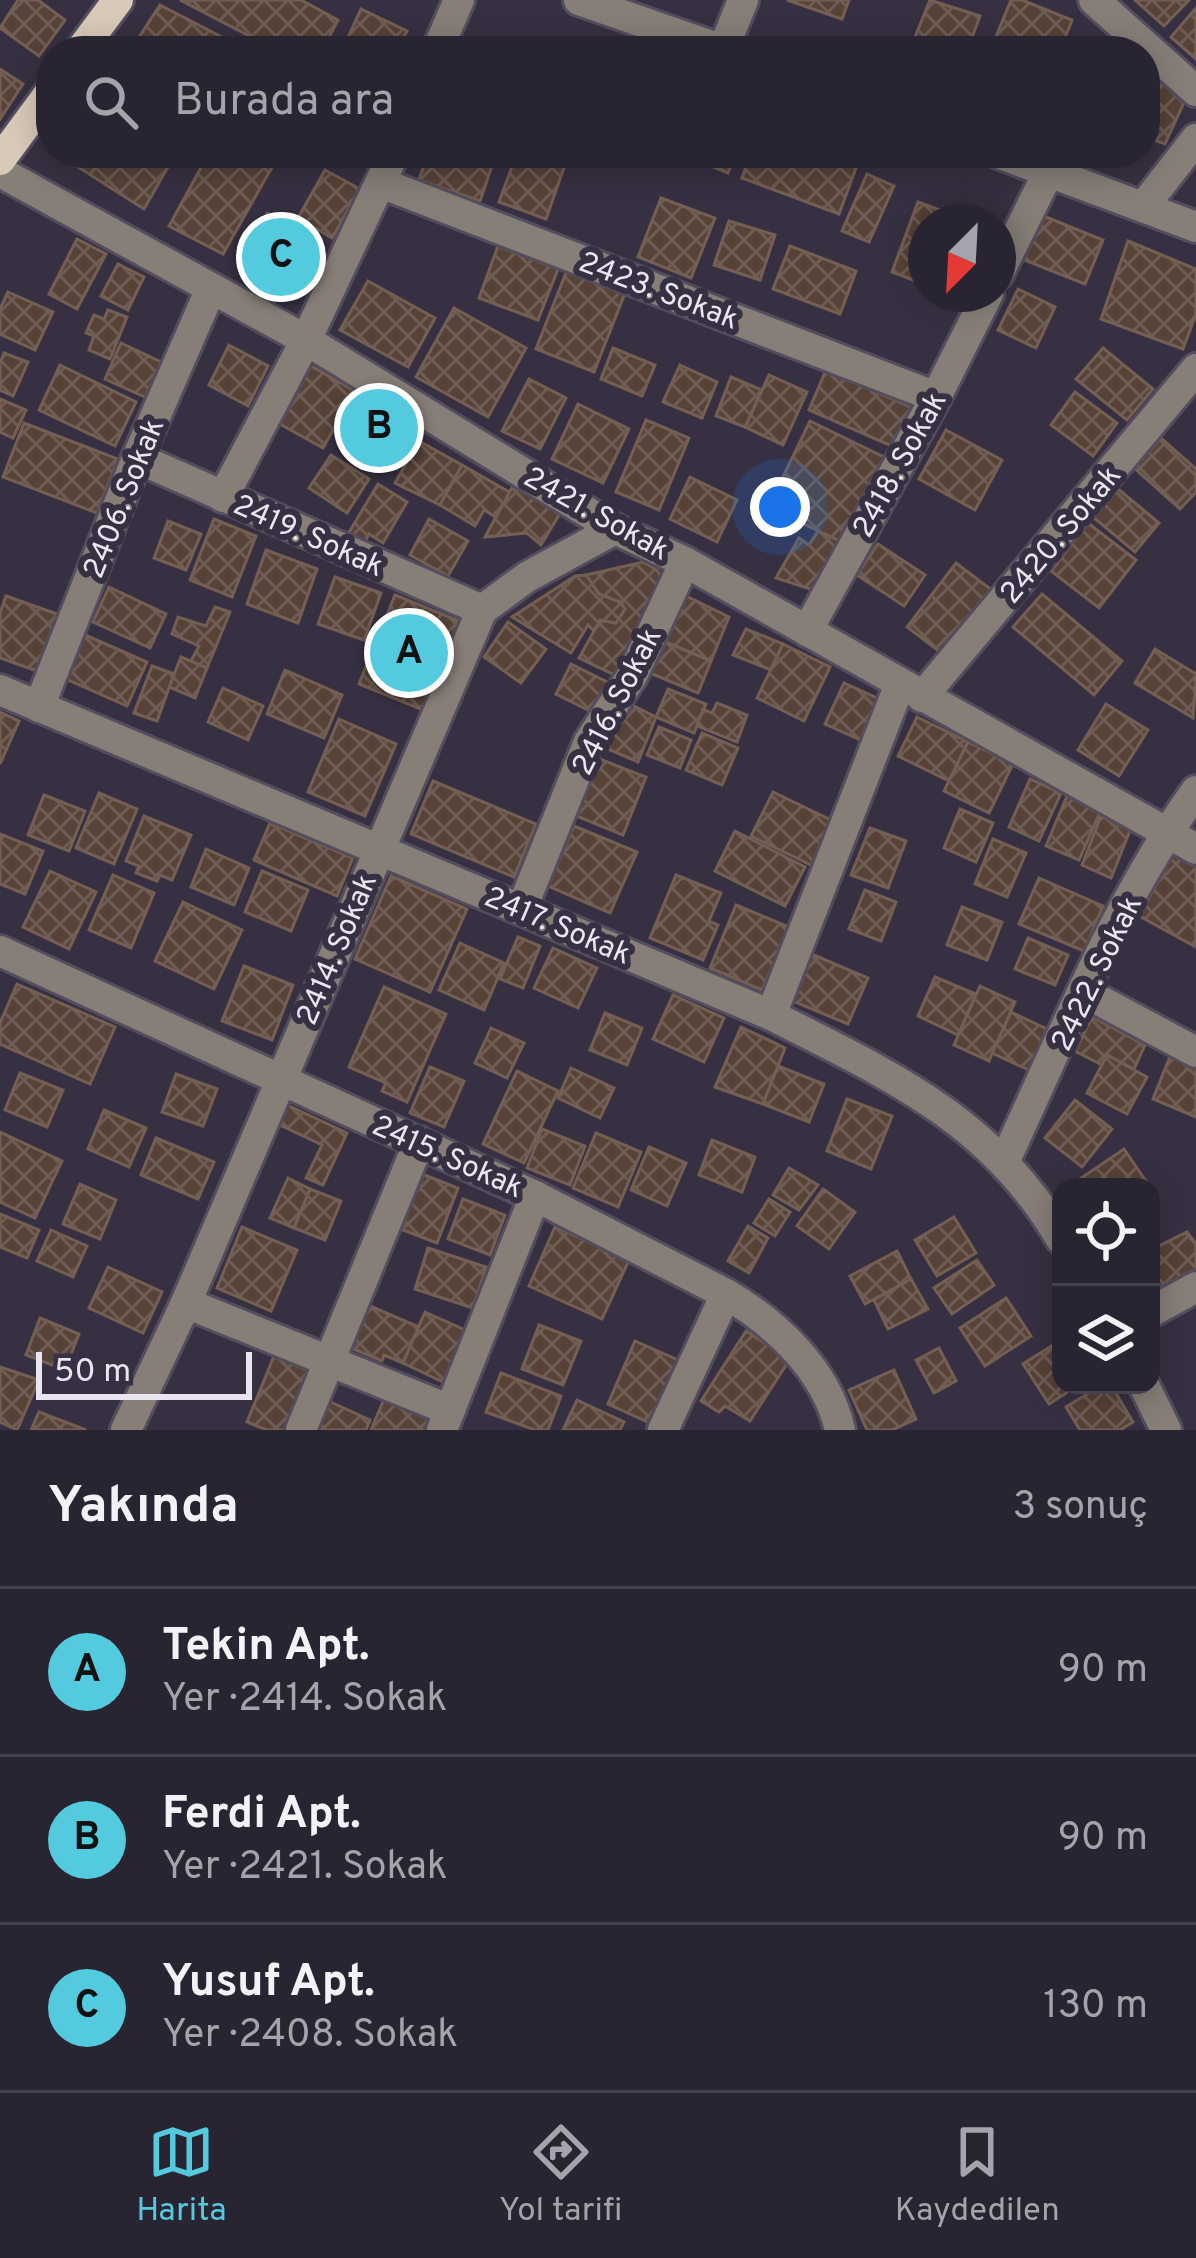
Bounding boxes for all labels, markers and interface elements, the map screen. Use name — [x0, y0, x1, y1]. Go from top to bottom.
search box — [36, 36, 1160, 168]
icon: search — [78, 69, 144, 135]
text: Burada ara — [174, 74, 394, 131]
north arrow — [908, 204, 1016, 312]
pin: C — [242, 212, 320, 302]
street label: 2423. Sokak — [573, 245, 743, 340]
pin: B — [340, 383, 418, 473]
street label: 2418. Sokak — [846, 386, 956, 545]
street label: 2406. Sokak — [77, 414, 174, 584]
street label: 2420. Sokak — [993, 459, 1130, 612]
street label: 2421. Sokak — [516, 460, 675, 570]
your location — [750, 477, 810, 537]
street label: 2419. Sokak — [227, 488, 389, 587]
pin: A — [370, 608, 448, 698]
street label: 2416. Sokak — [565, 622, 671, 782]
street label: 2414. Sokak — [290, 869, 387, 1031]
street label: 2417. Sokak — [478, 880, 636, 975]
street label: 2422. Sokak — [1045, 890, 1152, 1058]
street label: 2415. Sokak — [366, 1109, 528, 1208]
map controls — [1052, 1178, 1160, 1394]
button: locate — [1052, 1178, 1160, 1286]
button: layers — [1052, 1286, 1160, 1394]
scale bar — [36, 1346, 252, 1399]
text: 50 m — [54, 1352, 131, 1394]
text: Yakında — [48, 1476, 239, 1541]
text: 3 sonuç — [1013, 1484, 1148, 1533]
text: Tekin Apt. — [162, 1619, 370, 1676]
text: A — [73, 1647, 101, 1696]
text: 90 m — [1058, 1647, 1148, 1696]
text: Yer · 2414. Sokak — [162, 1676, 447, 1725]
text: Ferdi Apt. — [162, 1787, 361, 1844]
text: B — [74, 1815, 100, 1864]
text: 90 m — [1058, 1815, 1148, 1864]
text: Yer · 2421. Sokak — [162, 1844, 447, 1893]
text: Yusuf Apt. — [162, 1955, 375, 2012]
text: C — [75, 1983, 99, 2032]
text: 130 m — [1043, 1983, 1148, 2032]
text: Yer · 2408. Sokak — [162, 2012, 458, 2061]
tab: Harita — [136, 2119, 227, 2233]
tab: Yol tarifi — [499, 2119, 622, 2233]
tab: Kaydedilen — [895, 2119, 1060, 2233]

